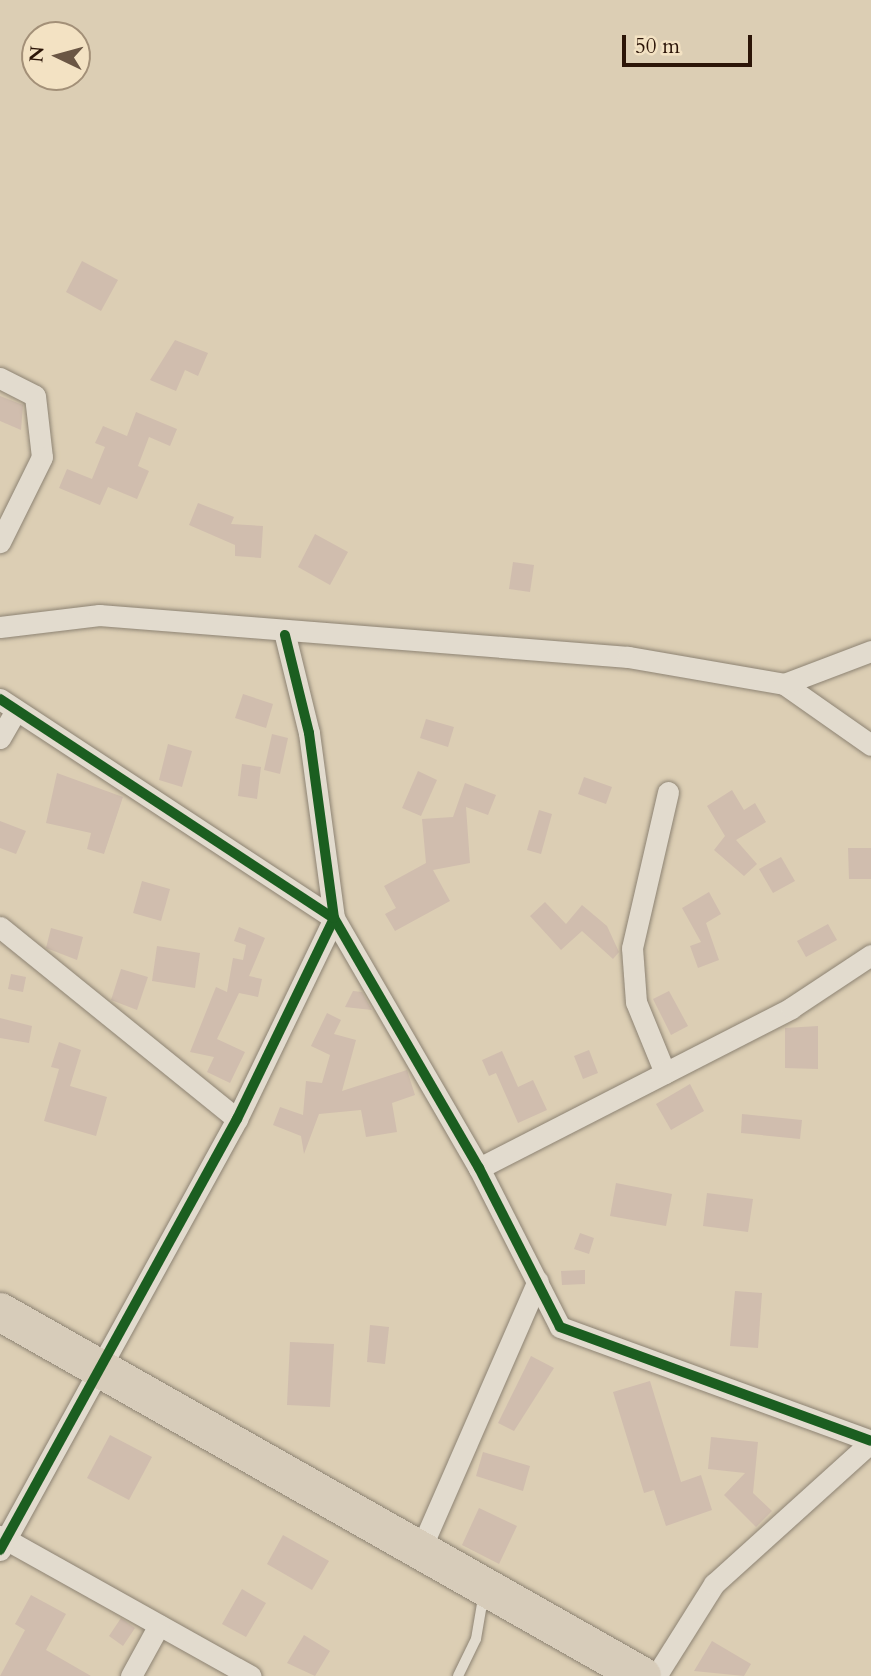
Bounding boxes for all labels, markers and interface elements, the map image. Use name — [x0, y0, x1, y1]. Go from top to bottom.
north arrow — [21, 21, 91, 91]
scale bar — [626, 21, 756, 65]
text: 50 m — [635, 32, 680, 61]
text: N — [23, 45, 51, 64]

